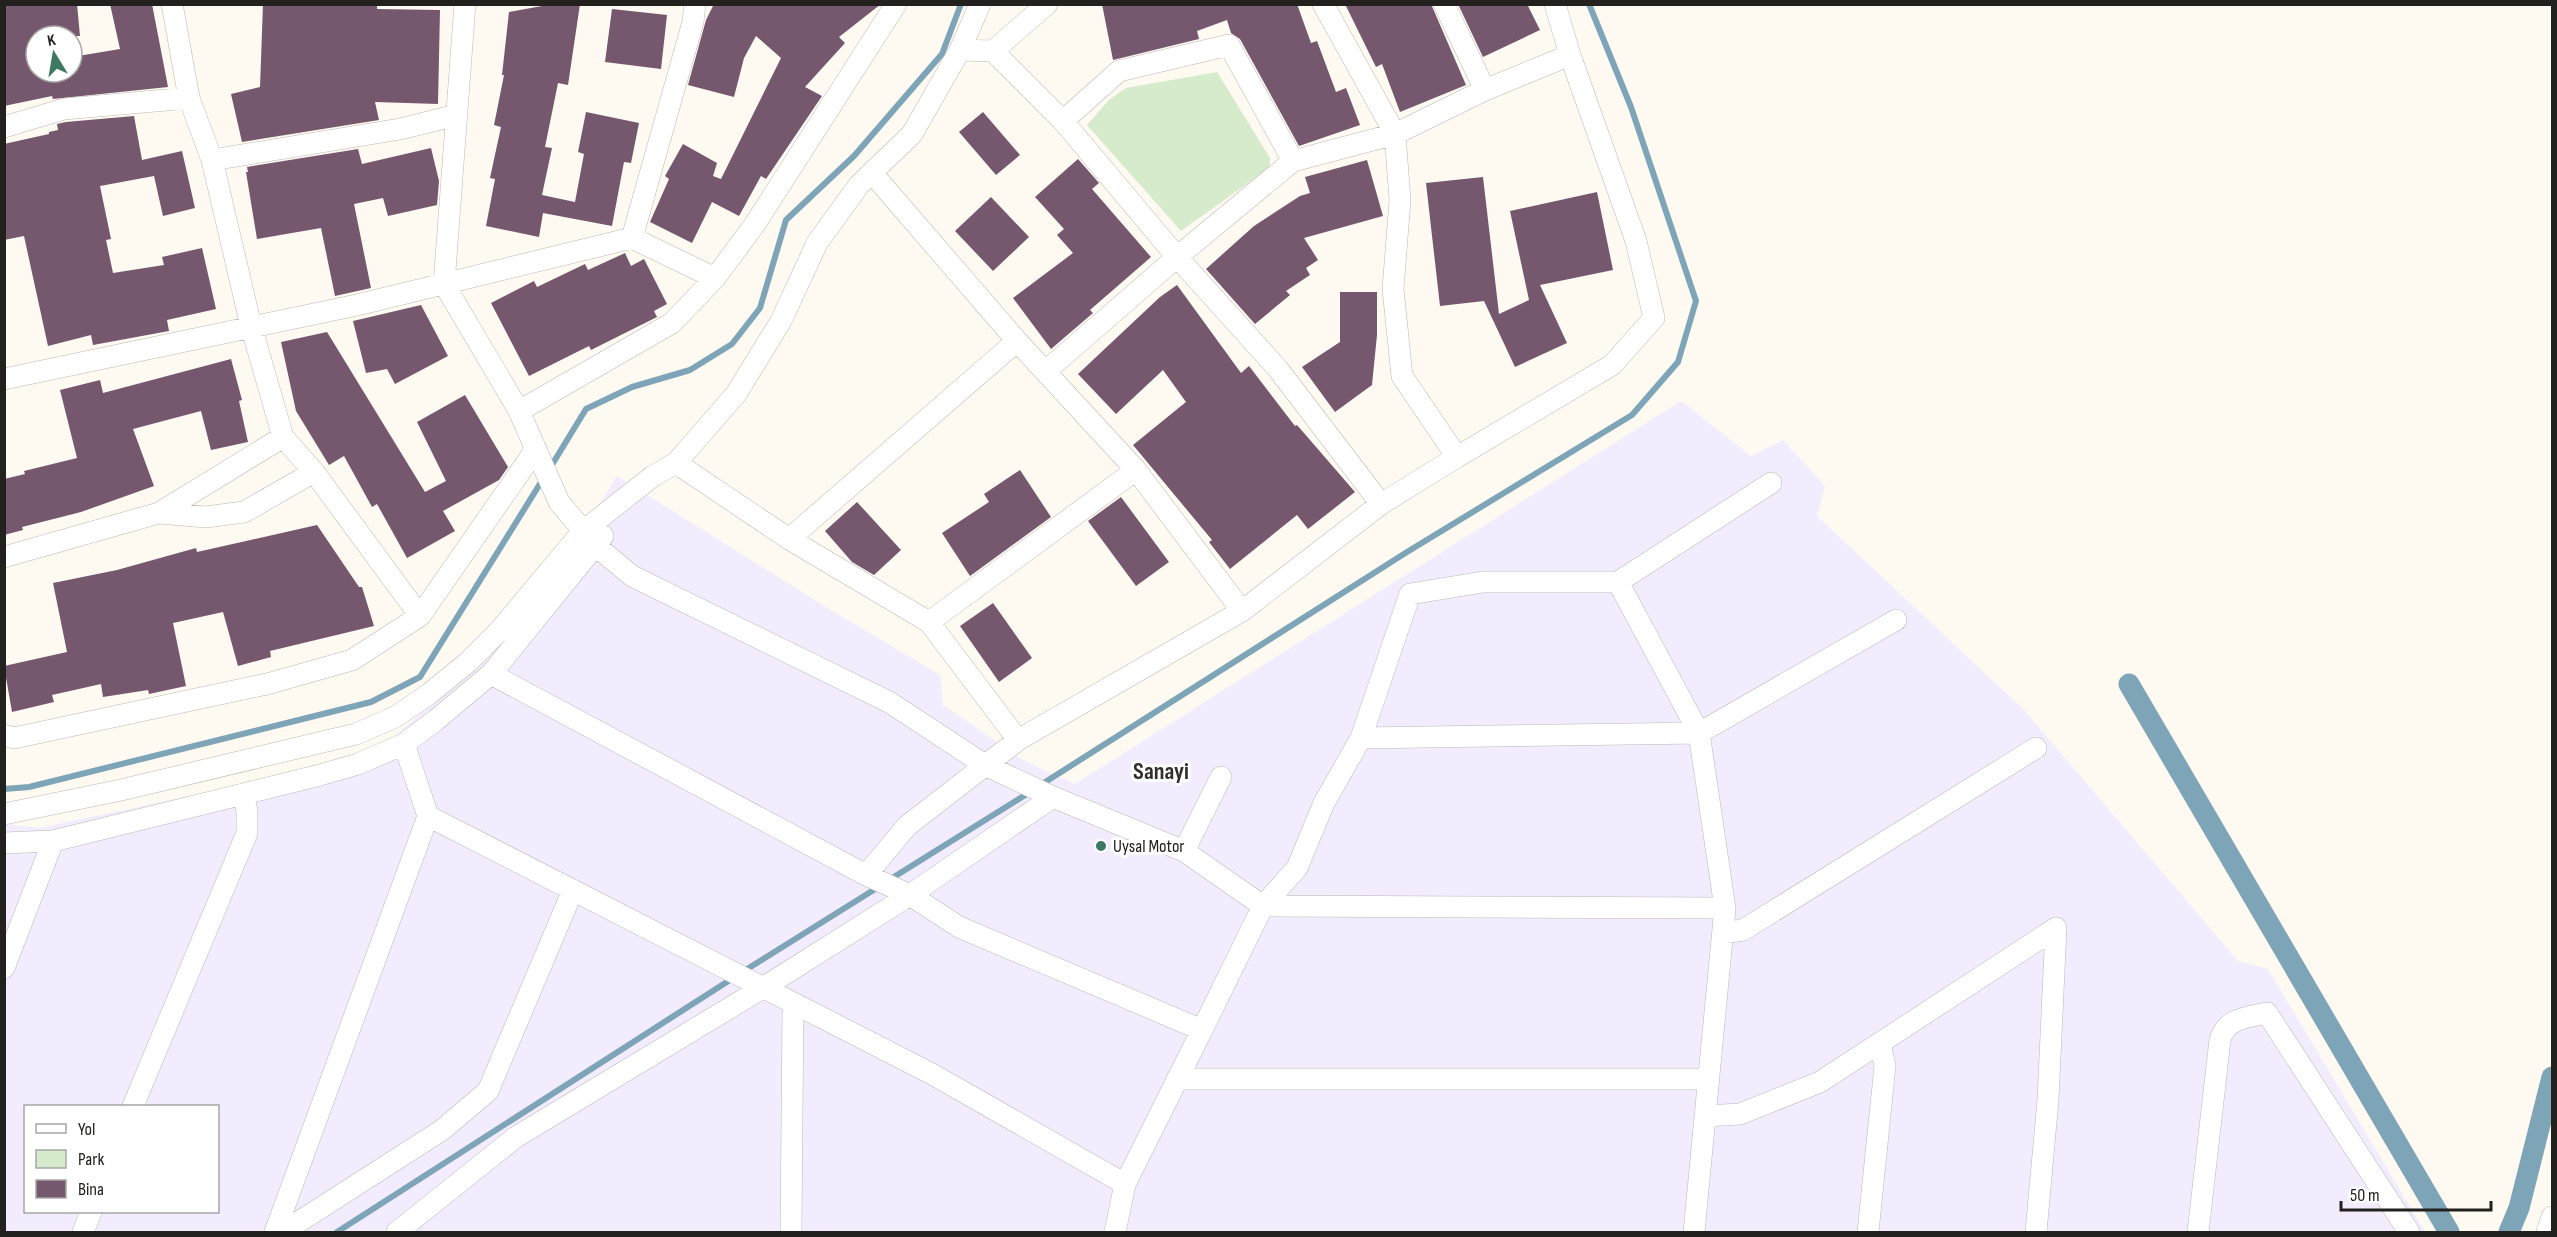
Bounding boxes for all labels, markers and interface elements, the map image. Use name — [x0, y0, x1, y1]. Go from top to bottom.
north arrow — [24, 24, 84, 84]
text: K — [46, 31, 57, 51]
district label: Sanayi — [1133, 757, 1189, 786]
place label: Uysal Motor — [1113, 836, 1185, 857]
marker: Uysal Motor — [1094, 839, 1108, 853]
legend — [24, 1105, 219, 1213]
text: Yol — [78, 1119, 95, 1140]
text: Park — [78, 1149, 104, 1170]
scale bar — [2341, 1174, 2491, 1212]
text: Bina — [78, 1179, 104, 1200]
text: 50 m — [2350, 1185, 2380, 1206]

